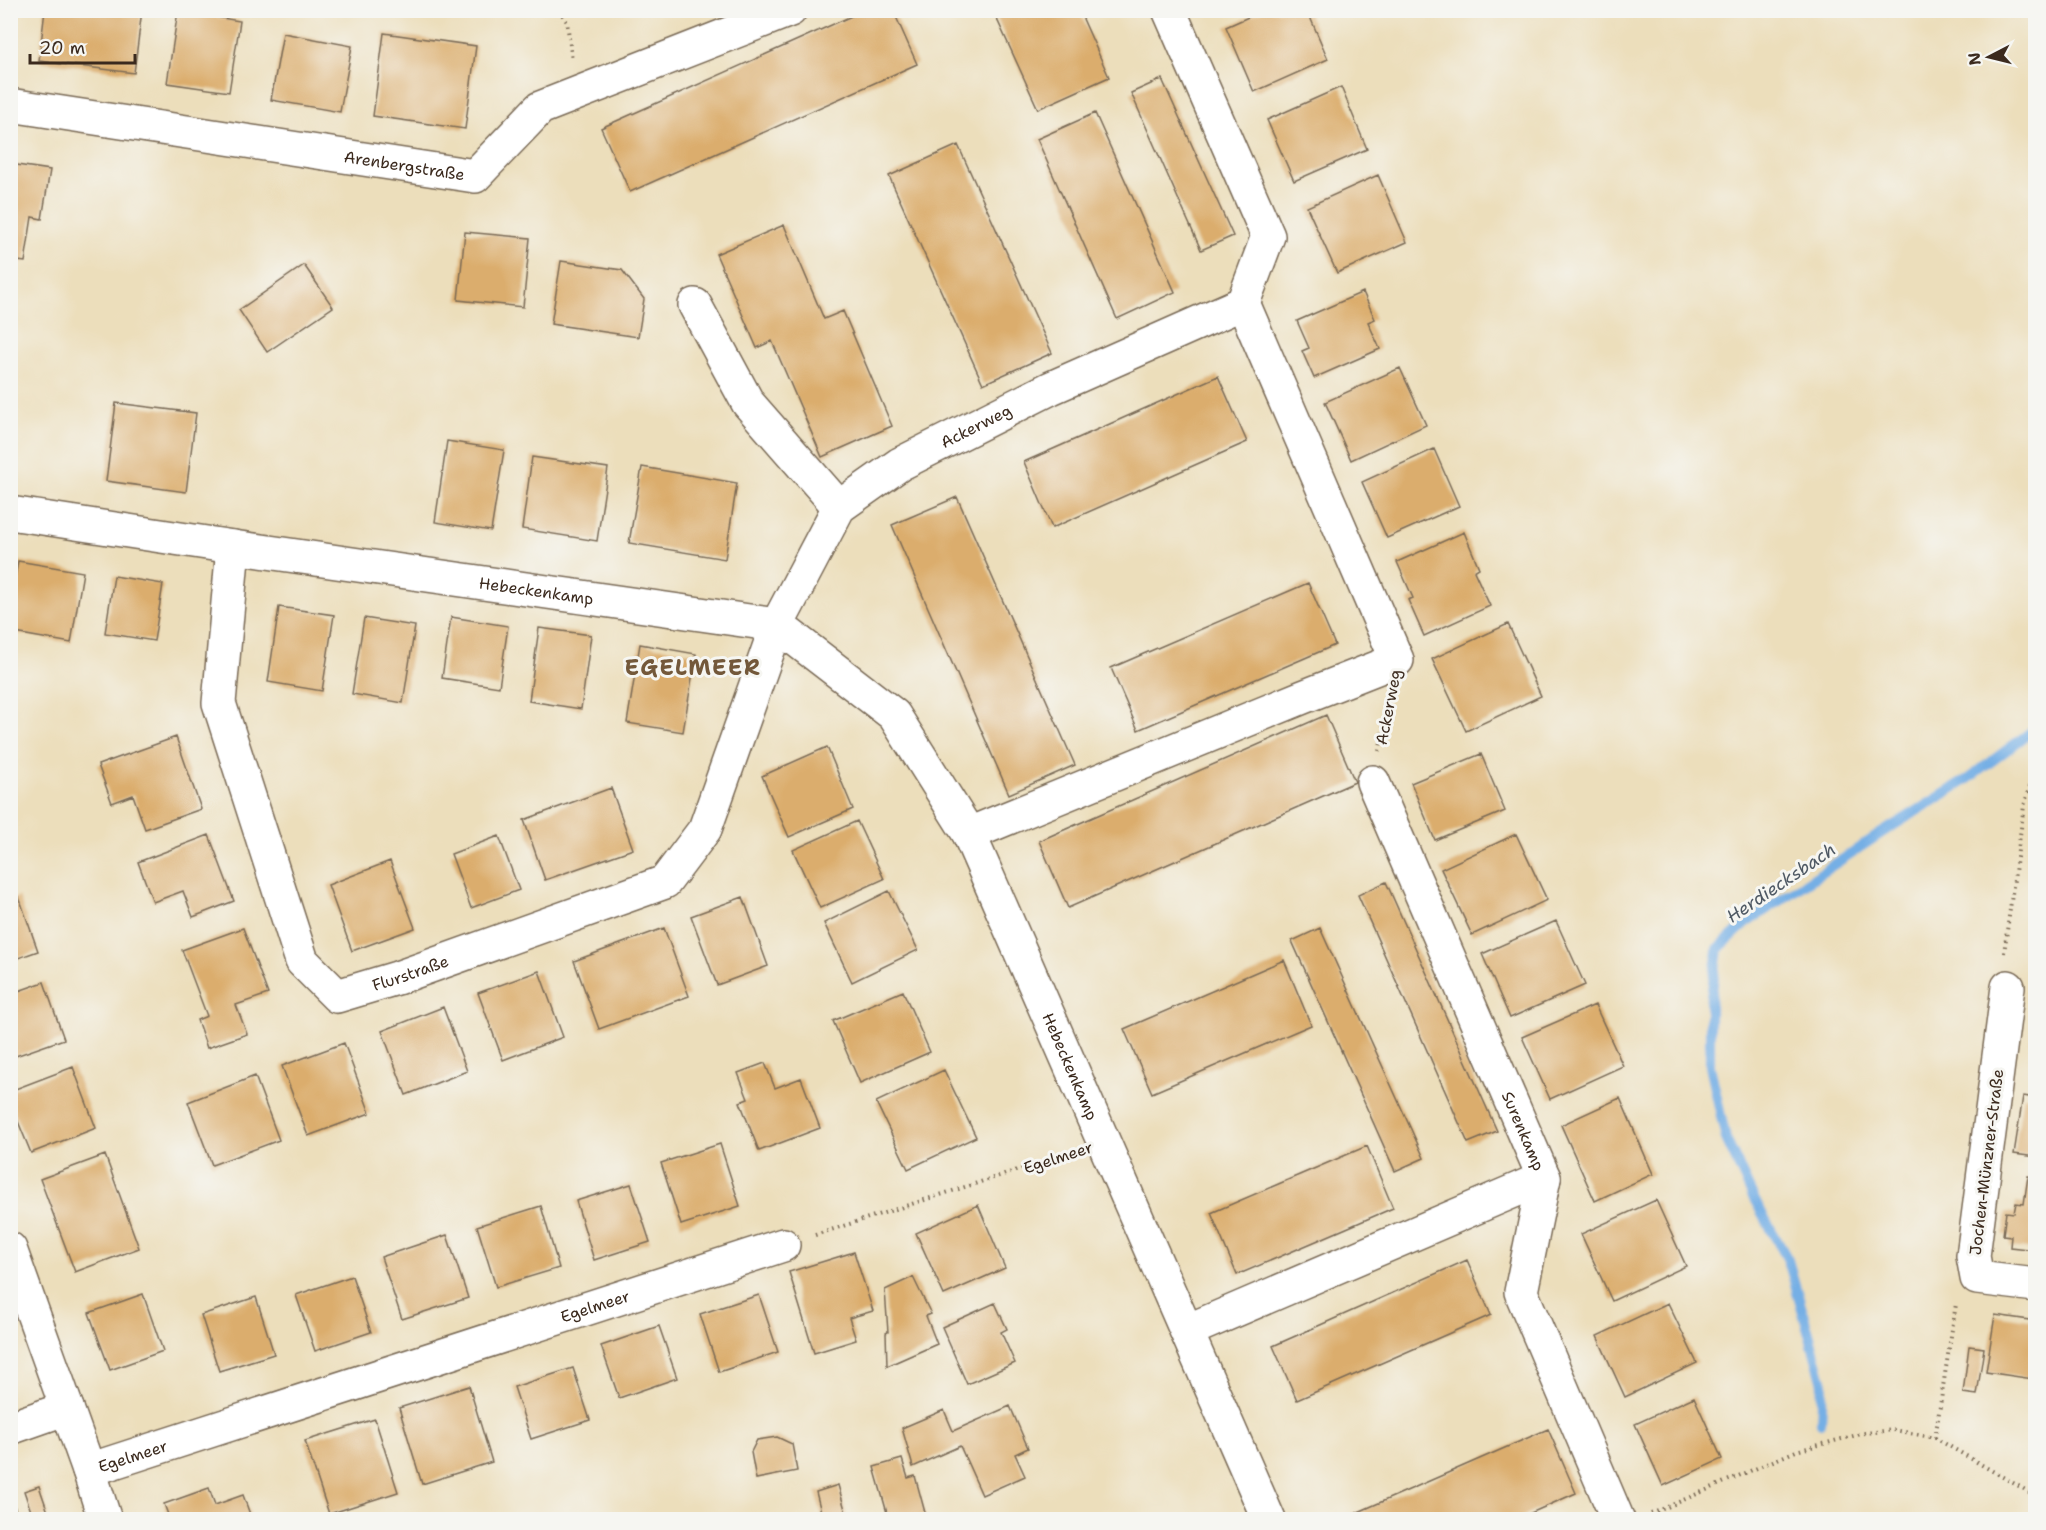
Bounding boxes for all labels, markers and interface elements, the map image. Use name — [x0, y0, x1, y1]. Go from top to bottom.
scale bar — [30, 27, 135, 65]
north arrow — [1959, 27, 2019, 87]
text: 20 m — [39, 36, 85, 60]
text: N — [1963, 51, 1986, 66]
street label: Arenbergstraße — [342, 146, 466, 185]
street label: Ackerweg — [937, 400, 1015, 453]
street label: Hebeckenkamp — [478, 572, 595, 610]
district label: EGELMEER — [624, 653, 762, 682]
street label: Ackerweg — [1371, 667, 1406, 747]
water label: Herdiecksbach — [1722, 837, 1840, 929]
street label: Flurstraße — [370, 950, 452, 996]
street label: Hebeckenkamp — [1037, 1009, 1103, 1124]
street label: Jochen-Münzner-Straße — [1965, 1068, 2008, 1256]
street label: Surenkamp — [1497, 1088, 1550, 1174]
street label: Egelmeer — [1021, 1136, 1096, 1179]
street label: Egelmeer — [558, 1285, 633, 1327]
street label: Egelmeer — [95, 1435, 170, 1477]

